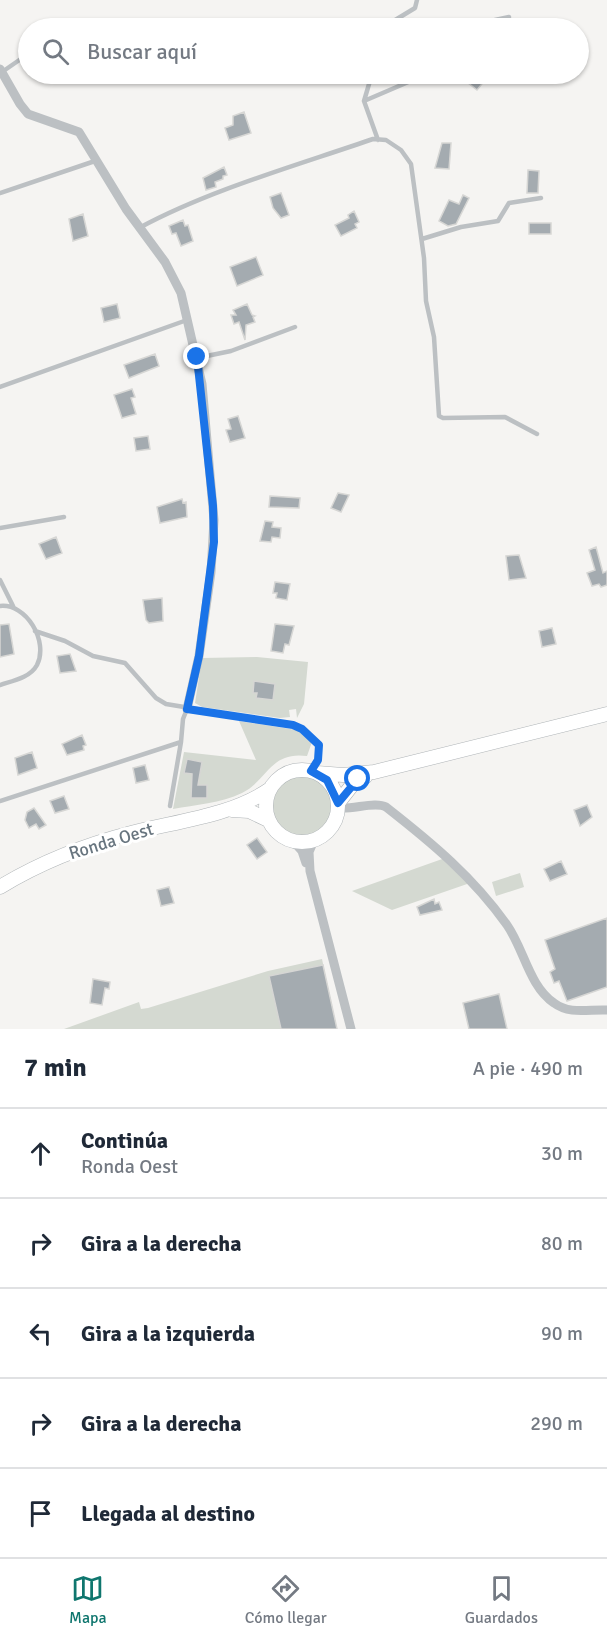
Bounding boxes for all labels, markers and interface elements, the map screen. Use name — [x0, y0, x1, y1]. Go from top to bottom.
search box — [18, 18, 589, 84]
icon: search — [39, 35, 72, 68]
text: Buscar aquí — [87, 38, 197, 65]
route end — [183, 343, 209, 369]
route start — [344, 765, 370, 791]
street label: Ronda Oest — [66, 818, 156, 864]
text: 7 min — [24, 1052, 87, 1084]
text: A pie · 490 m — [473, 1056, 583, 1081]
text: Continúa — [81, 1127, 168, 1154]
icon: ahead — [24, 1137, 57, 1170]
text: 30 m — [541, 1141, 583, 1166]
text: Ronda Oest — [81, 1154, 178, 1179]
icon: right — [24, 1227, 57, 1260]
text: Gira a la derecha — [81, 1230, 242, 1257]
text: 80 m — [541, 1231, 583, 1256]
icon: left — [24, 1317, 57, 1350]
text: Gira a la izquierda — [81, 1320, 255, 1347]
text: 90 m — [541, 1321, 583, 1346]
icon: right — [24, 1407, 57, 1440]
text: Gira a la derecha — [81, 1410, 242, 1437]
text: 290 m — [530, 1411, 583, 1436]
icon: arrive — [24, 1497, 57, 1530]
text: Llegada al destino — [81, 1500, 255, 1527]
tab: Mapa — [69, 1572, 107, 1628]
tab: Cómo llegar — [245, 1572, 327, 1628]
tab: Guardados — [465, 1572, 538, 1628]

